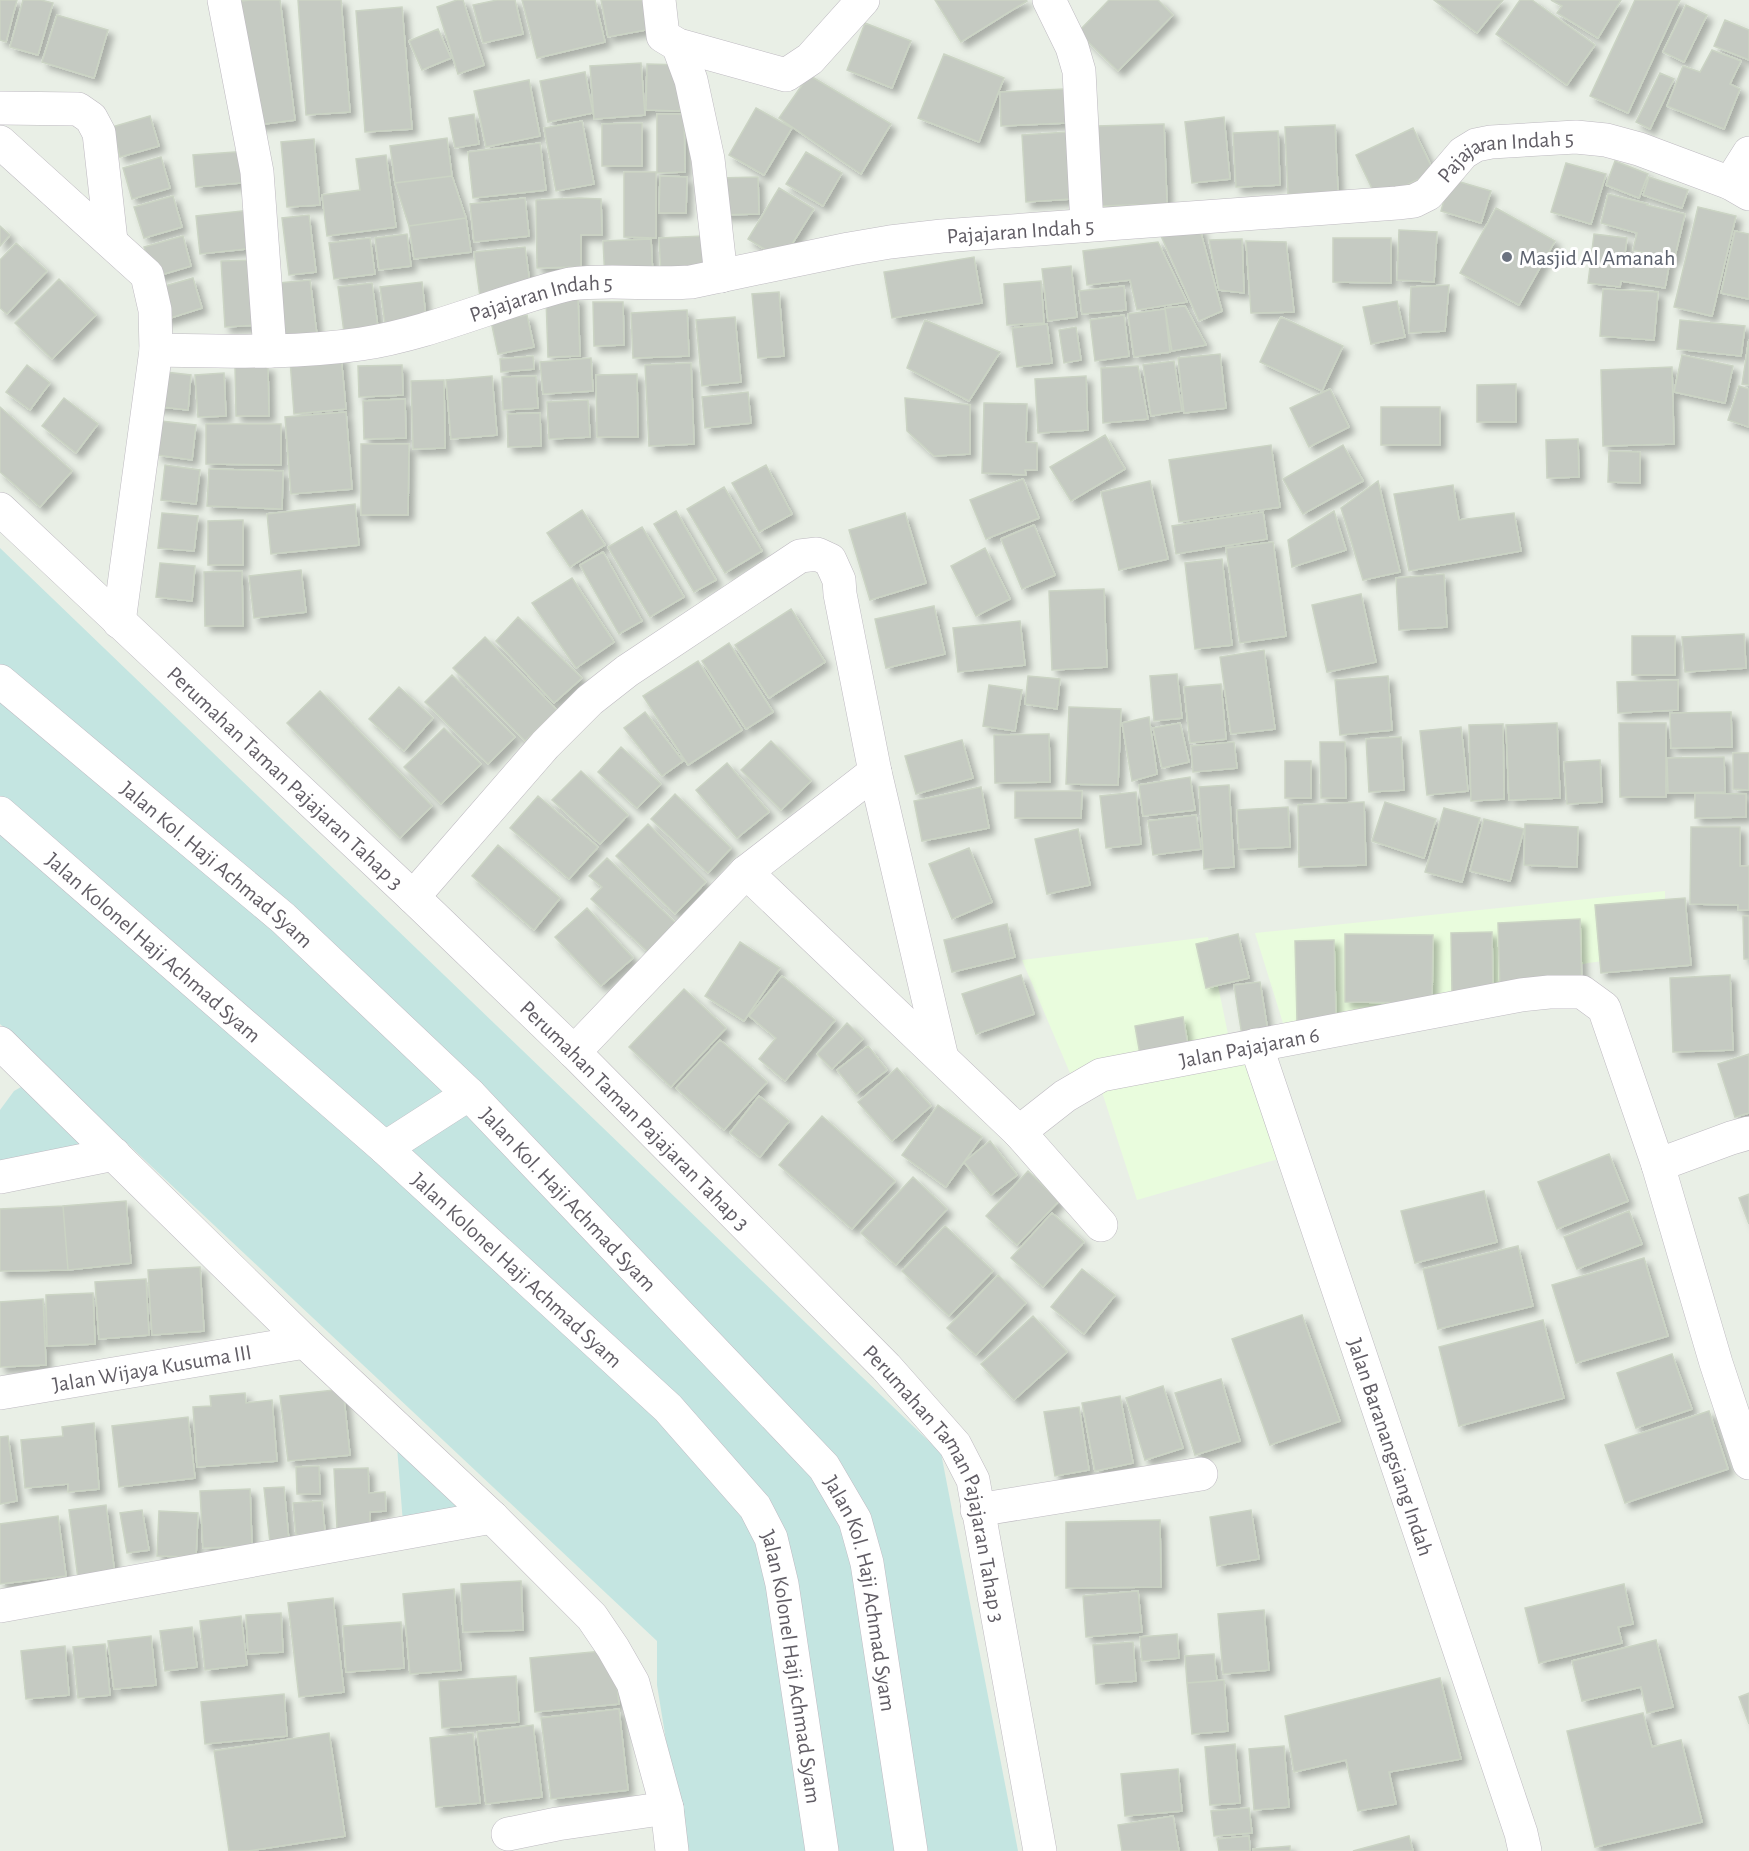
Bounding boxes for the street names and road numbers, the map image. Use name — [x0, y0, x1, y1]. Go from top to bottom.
street label: Pajajaran Indah 5 — [1433, 127, 1575, 187]
street label: Pajajaran Indah 5 — [946, 215, 1095, 248]
street label: Pajajaran Indah 5 — [467, 272, 613, 326]
street label: Perumahan Taman Pajajaran Tahap 3 — [163, 662, 407, 894]
street label: Jalan Kol. Haji Achmad Syam — [116, 777, 317, 952]
street label: Jalan Kolonel Haji Achmad Syam — [42, 848, 265, 1047]
street label: Perumahan Taman Pajajaran Tahap 3 — [516, 997, 754, 1235]
street label: Jalan Pajajaran 6 — [1178, 1024, 1321, 1072]
street label: Jalan Kol. Haji Achmad Syam — [476, 1103, 660, 1296]
street label: Jalan Kolonel Haji Achmad Syam — [407, 1169, 626, 1372]
street label: Jalan Baranangsiang Indah — [1343, 1336, 1437, 1559]
street label: Jalan Wijaya Kusuma III — [51, 1341, 253, 1396]
street label: Perumahan Taman Pajajaran Tahap 3 — [859, 1341, 1008, 1624]
street label: Jalan Kol. Haji Achmad Syam — [820, 1472, 900, 1713]
street label: Jalan Kolonel Haji Achmad Syam — [757, 1526, 825, 1805]

